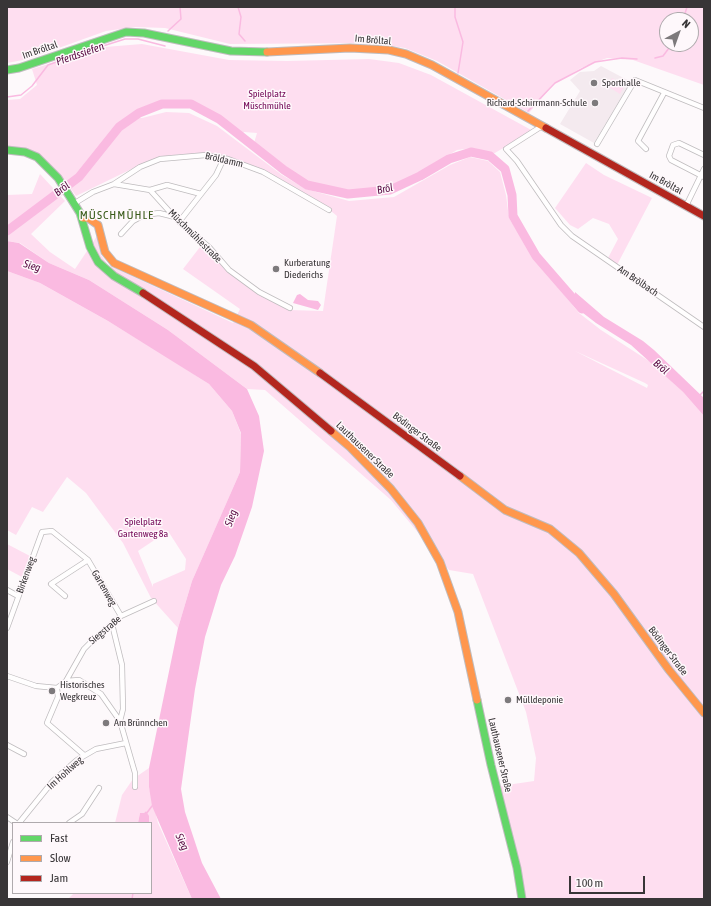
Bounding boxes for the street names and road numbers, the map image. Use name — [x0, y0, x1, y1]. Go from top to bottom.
street label: Im Bröltal — [354, 32, 392, 48]
street label: Im Bröltal — [21, 38, 59, 62]
street label: Bröldamm — [204, 150, 244, 170]
street label: Im Bröltal — [647, 169, 685, 197]
street label: Müschmühlestraße — [166, 207, 224, 265]
street label: Am Brölbach — [615, 263, 661, 299]
street label: Bödinger Straße — [390, 410, 444, 454]
street label: Lauthausener Straße — [333, 419, 397, 481]
street label: Birkenweg — [14, 555, 38, 595]
street label: Gartenweg — [89, 568, 119, 608]
street label: Siegstraße — [86, 613, 124, 647]
street label: Bödinger Straße — [646, 624, 690, 678]
street label: Lauthausener Straße — [486, 717, 514, 793]
street label: Im Hohlweg — [45, 754, 85, 792]

